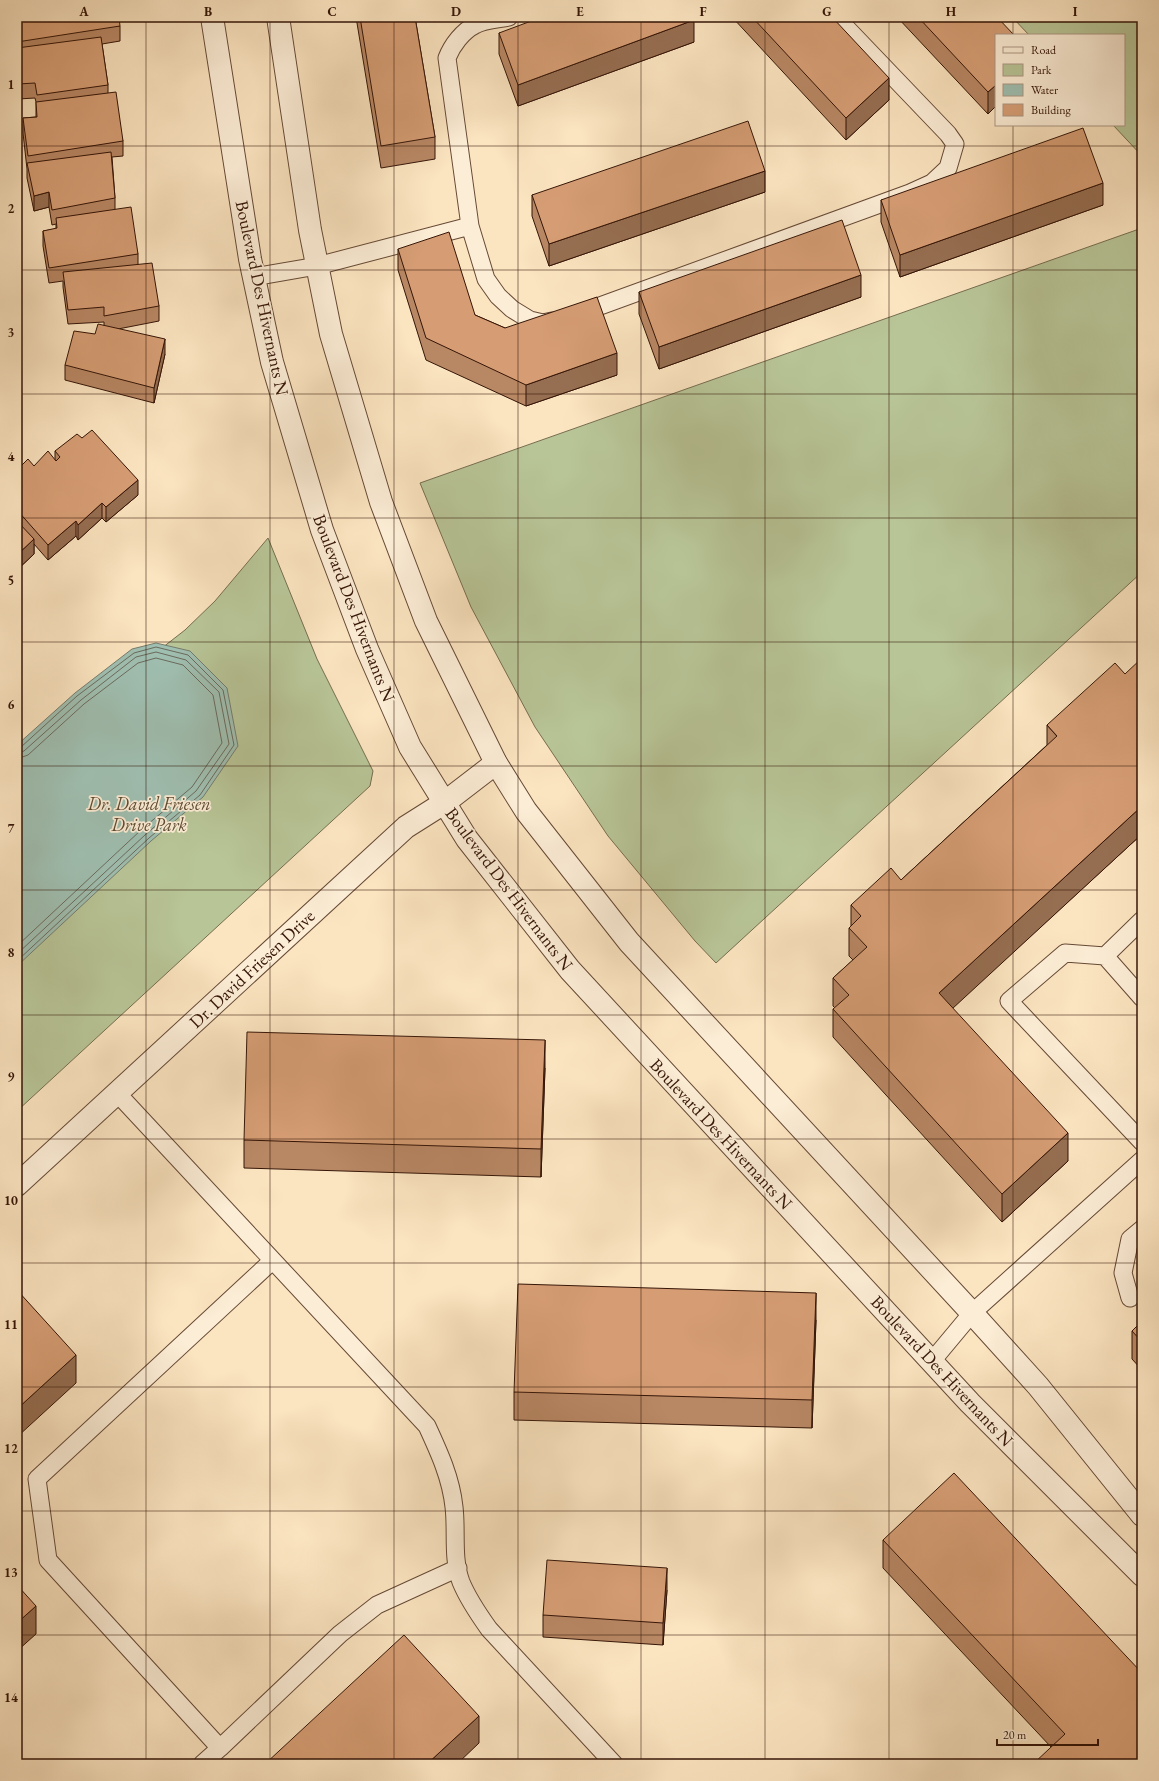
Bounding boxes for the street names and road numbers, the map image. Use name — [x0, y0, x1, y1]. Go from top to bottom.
street label: Boulevard Des Hivernants N — [231, 198, 295, 398]
street label: Boulevard Des Hivernants N — [308, 511, 401, 705]
street label: Boulevard Des Hivernants N — [440, 802, 579, 976]
street label: Dr. David Friesen Drive — [184, 904, 319, 1033]
street label: Boulevard Des Hivernants N — [645, 1053, 798, 1215]
street label: Boulevard Des Hivernants N — [866, 1290, 1019, 1452]

